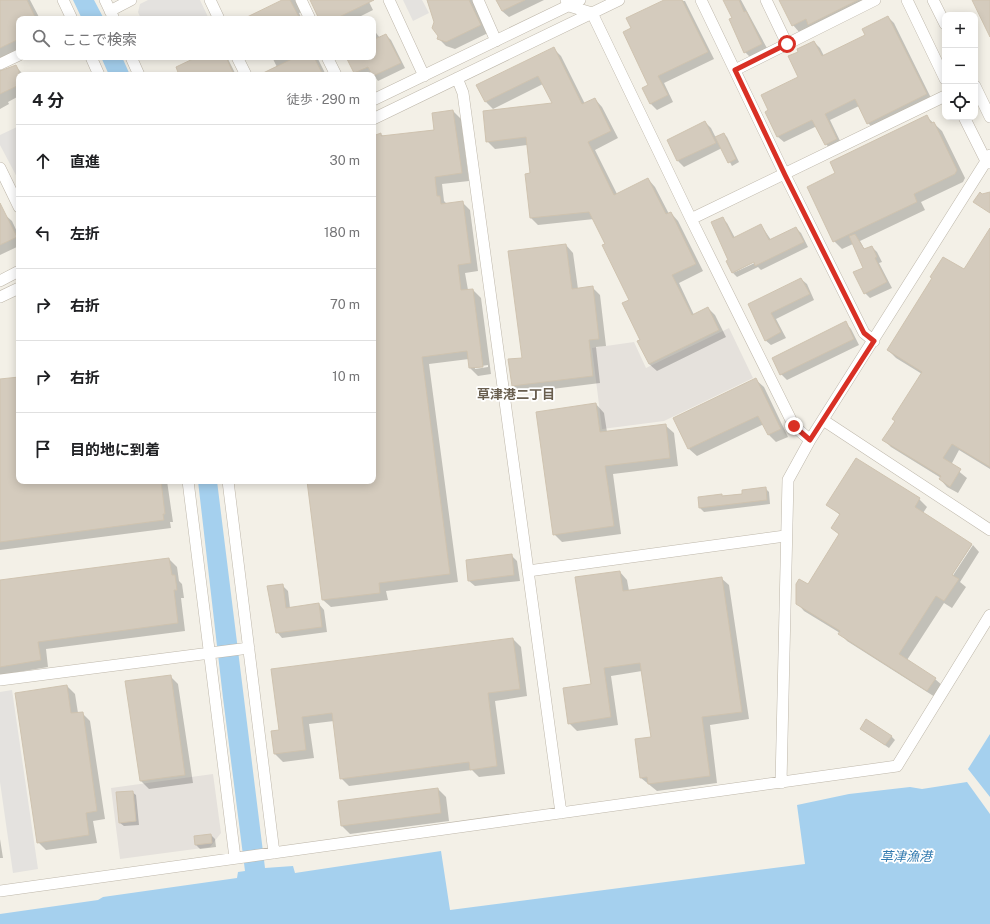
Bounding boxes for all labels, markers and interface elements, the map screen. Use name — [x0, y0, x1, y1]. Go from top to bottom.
map controls — [942, 12, 978, 120]
button: + — [942, 12, 978, 48]
search box — [16, 16, 376, 60]
icon: search — [30, 27, 52, 49]
text: ここで検索 — [62, 31, 137, 48]
route start — [778, 35, 796, 53]
button: − — [942, 48, 978, 84]
button: locate — [942, 84, 978, 120]
text: 4 分 — [32, 90, 64, 110]
text: 徒歩 · 290 m — [287, 92, 360, 107]
icon: ahead — [32, 150, 54, 172]
text: 直進 — [70, 153, 100, 170]
text: 30 m — [330, 153, 360, 168]
icon: left — [32, 222, 54, 244]
text: 左折 — [70, 225, 100, 242]
text: 180 m — [324, 225, 360, 240]
icon: right — [32, 294, 54, 316]
text: 右折 — [70, 297, 100, 314]
text: 70 m — [330, 297, 360, 312]
icon: right — [32, 366, 54, 388]
text: 右折 — [70, 369, 100, 386]
text: 10 m — [332, 369, 360, 384]
district label: 草津港二丁目 — [477, 387, 555, 402]
route end — [785, 417, 803, 435]
icon: arrive — [32, 438, 54, 460]
text: 目的地に到着 — [70, 441, 160, 458]
water label: 草津漁港 — [880, 849, 934, 864]

